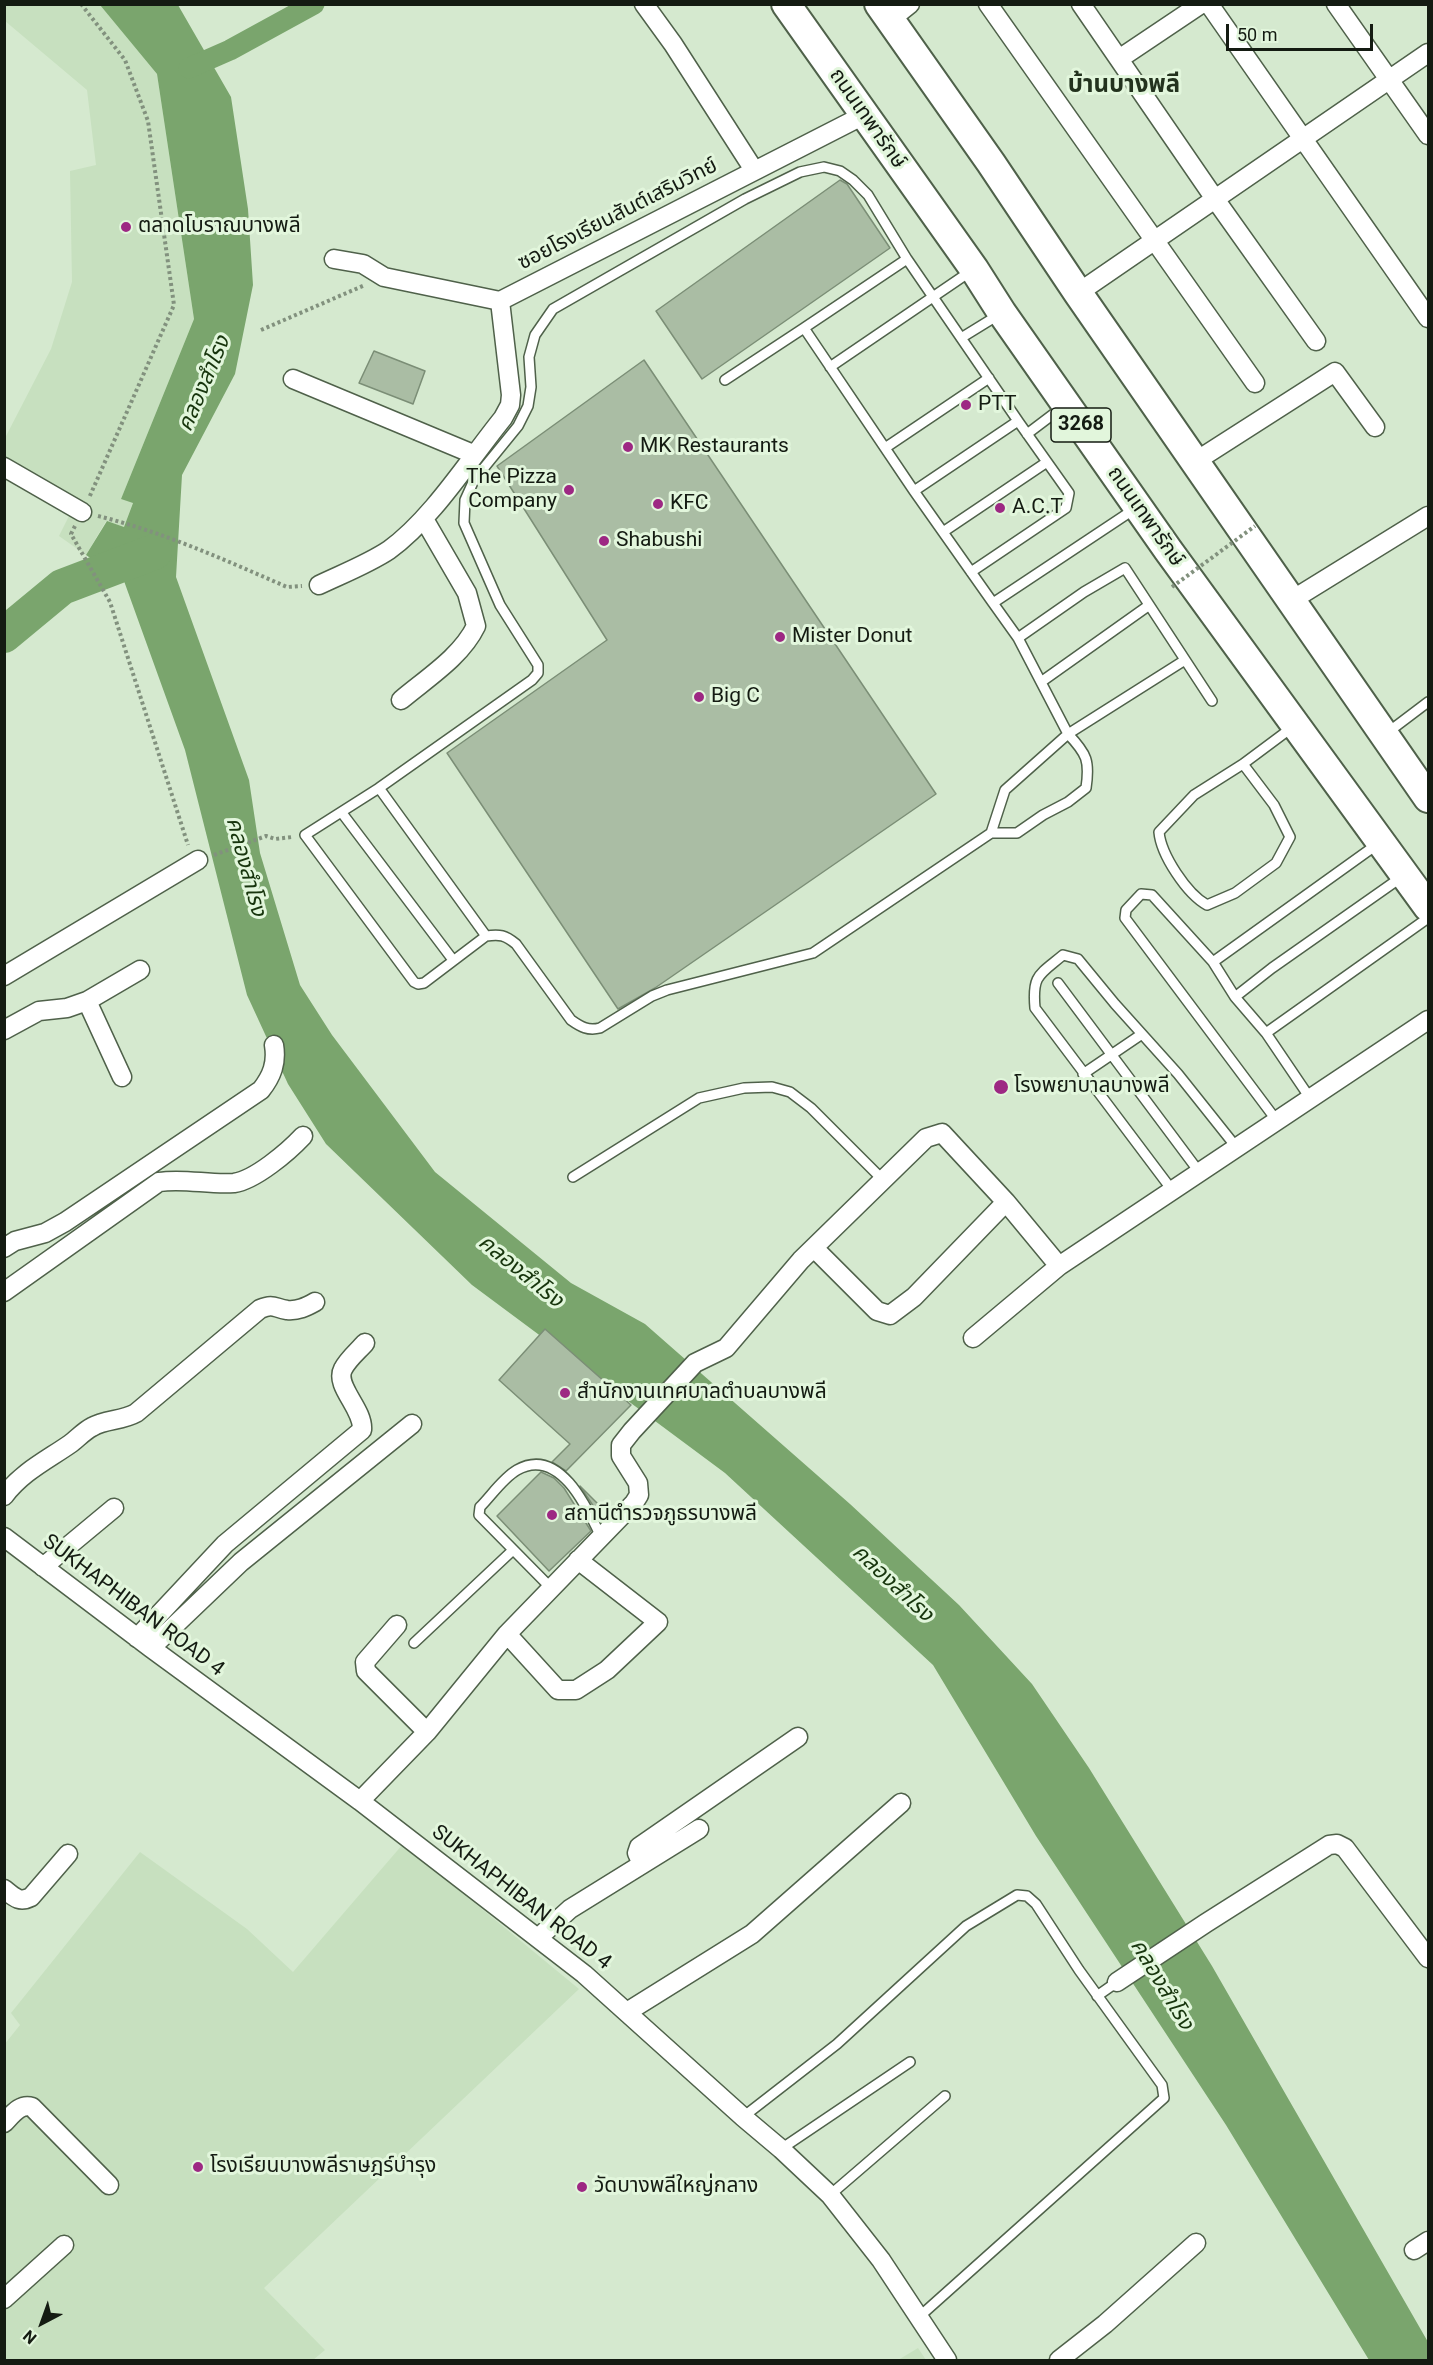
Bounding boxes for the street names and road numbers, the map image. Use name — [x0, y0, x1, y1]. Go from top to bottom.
street label: ถนนเทพารักษ์ — [823, 64, 911, 174]
street label: ซอยโรงเรียนสันต์เสริมวิทย์ — [514, 154, 722, 276]
road number: 3268 — [1051, 408, 1111, 442]
street label: ถนนเทพารักษ์ — [1101, 462, 1189, 572]
street label: SUKHAPHIBAN ROAD 4 — [37, 1530, 229, 1682]
street label: SUKHAPHIBAN ROAD 4 — [426, 1820, 616, 1976]

